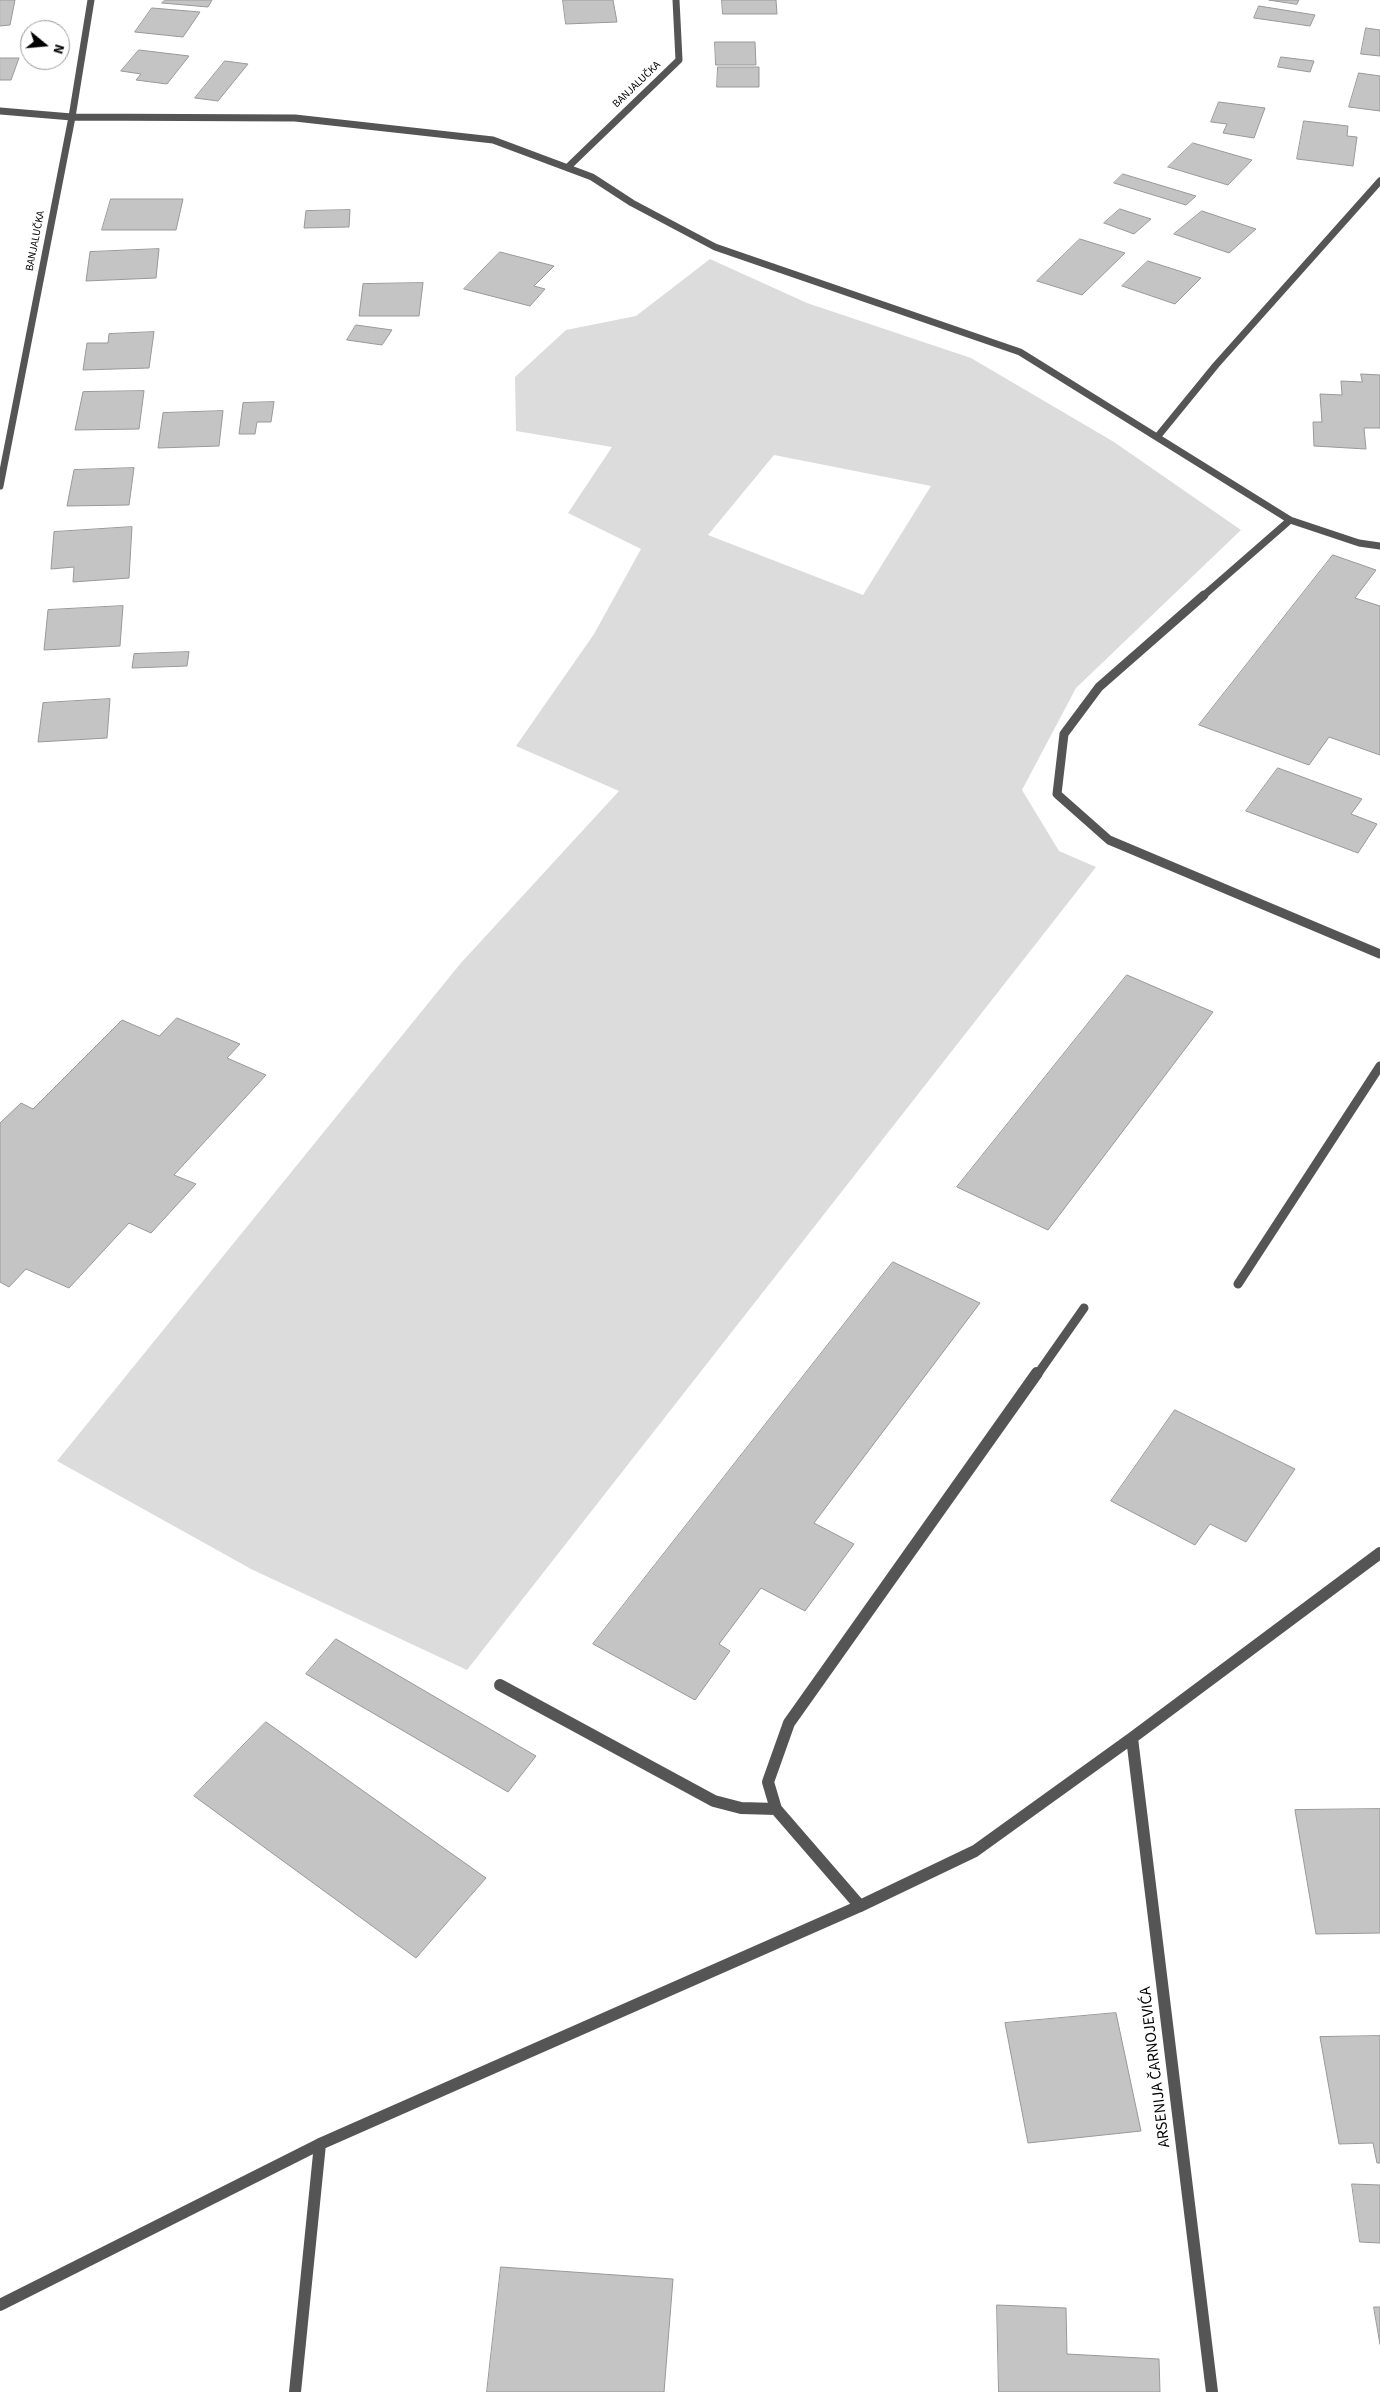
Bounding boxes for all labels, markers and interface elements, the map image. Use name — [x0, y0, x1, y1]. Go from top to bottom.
north arrow — [20, 20, 70, 70]
text: N — [47, 42, 69, 56]
street label: BANJALUČKA — [610, 59, 664, 111]
street label: BANJALUČKA — [24, 210, 48, 272]
street label: ARSENIJA ČARNOJEVIĆA — [1137, 1985, 1175, 2149]

